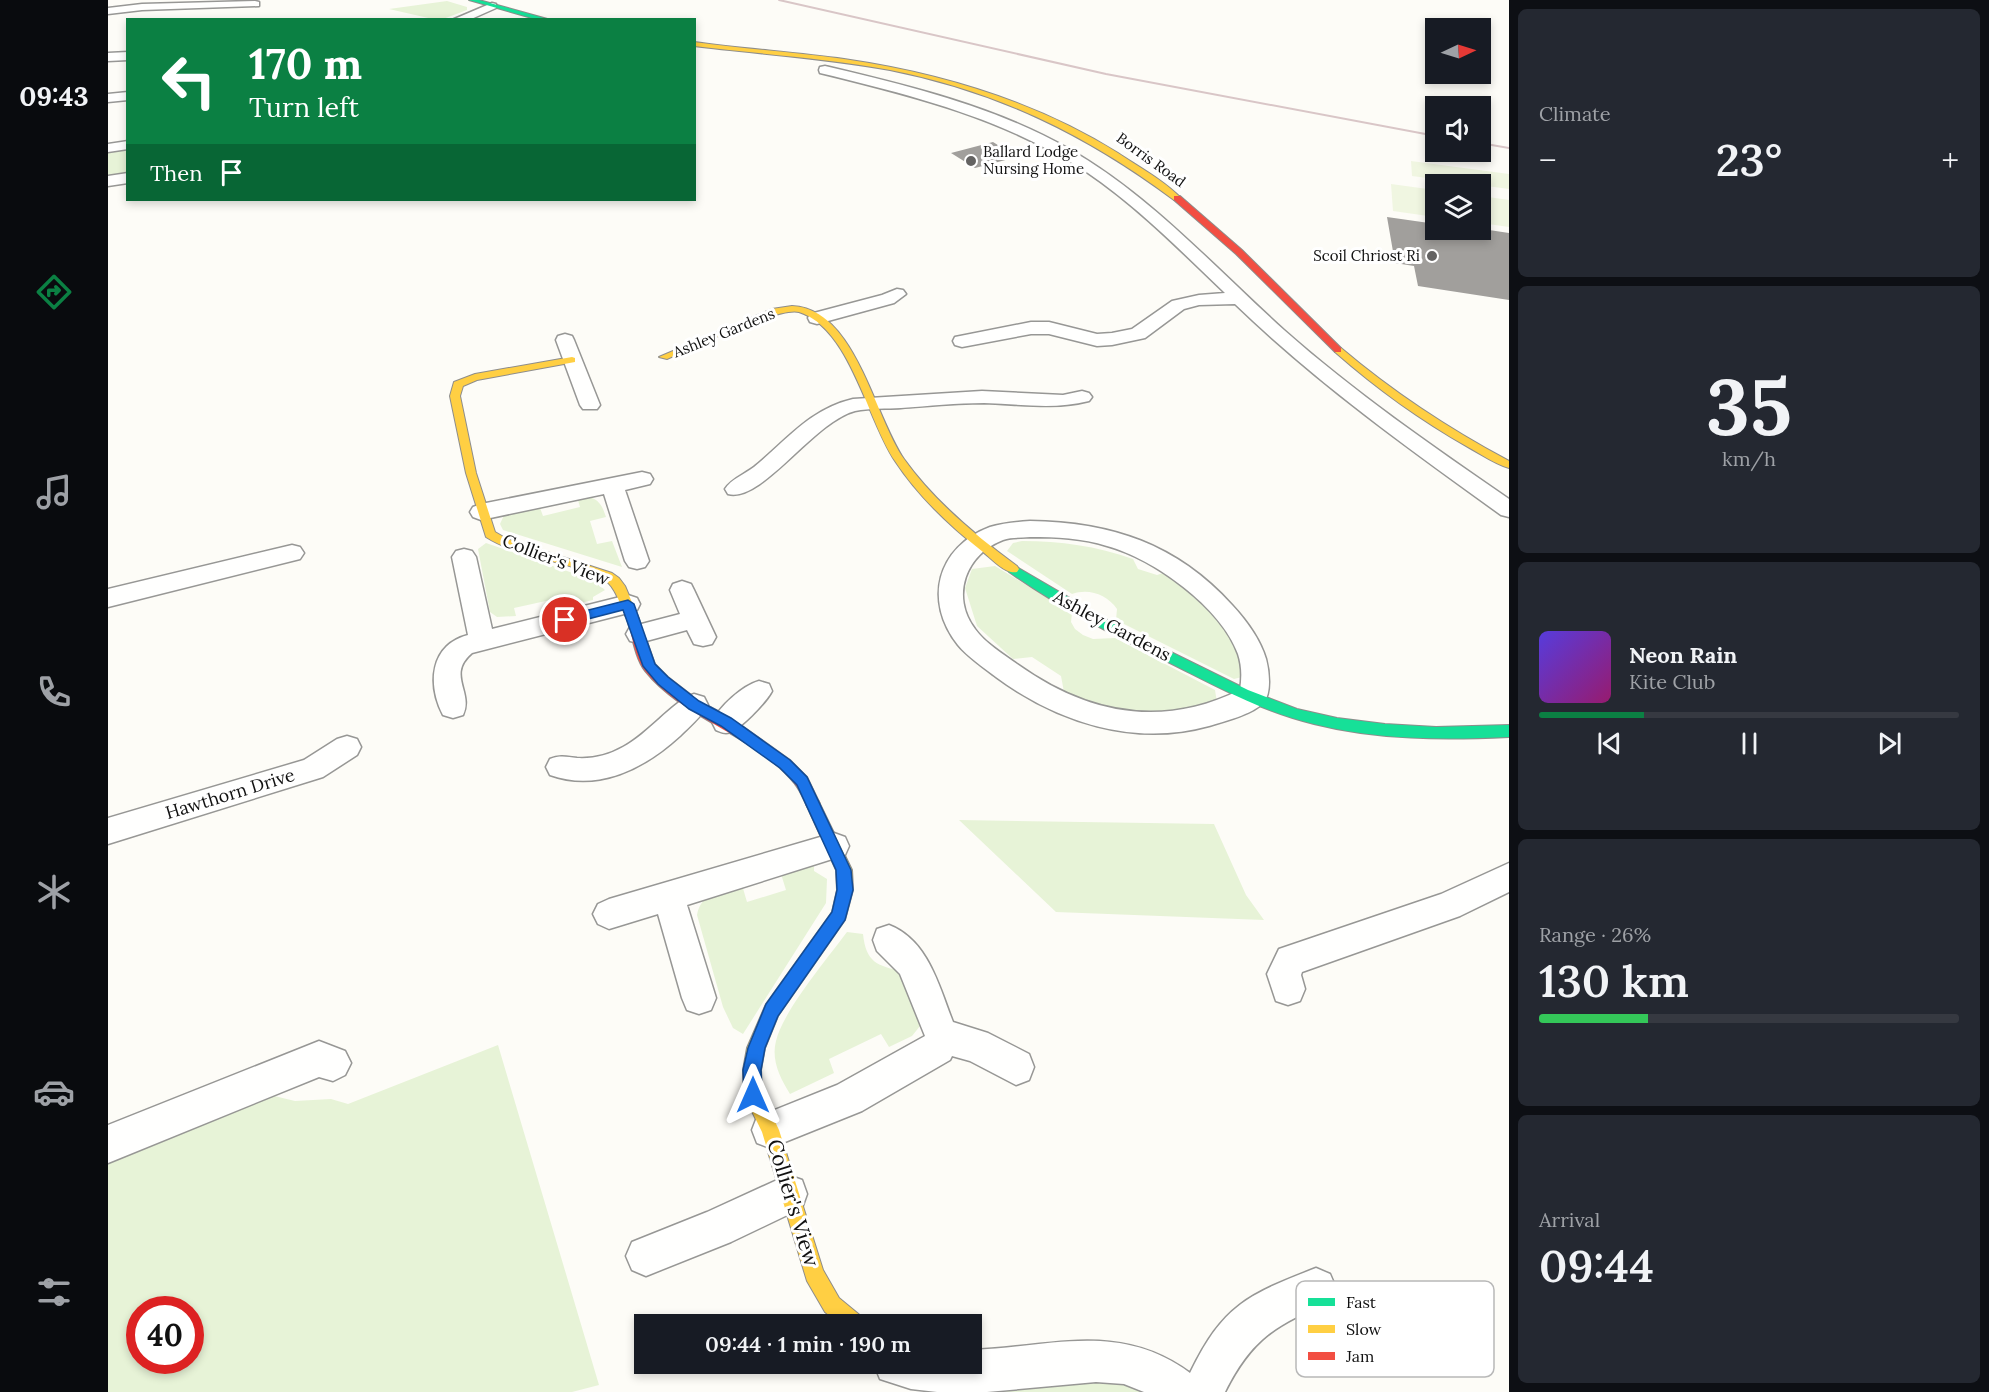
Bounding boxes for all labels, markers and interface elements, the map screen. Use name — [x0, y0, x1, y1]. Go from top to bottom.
north arrow — [1425, 18, 1491, 84]
map controls — [1425, 18, 1491, 240]
text: 170 m — [249, 37, 362, 91]
icon: left — [150, 42, 228, 120]
text: 09:43 — [19, 79, 89, 113]
text: Turn left — [249, 90, 359, 124]
button: sound — [1425, 96, 1491, 162]
text: Climate — [1539, 101, 1611, 126]
street label: Borris Road — [1113, 128, 1190, 191]
text: 23° — [1716, 131, 1782, 188]
text: − — [1539, 139, 1557, 181]
text: + — [1941, 139, 1959, 181]
place label: Ballard Lodge Nursing Home — [983, 142, 1084, 178]
marker: Ballard Lodge Nursing Home — [964, 154, 978, 168]
icon: arrive — [215, 156, 248, 189]
text: Then — [150, 159, 203, 187]
button: layers — [1425, 174, 1491, 240]
place label: Scoil Chriost Ri — [1313, 246, 1420, 265]
marker: Scoil Chriost Ri — [1425, 249, 1439, 263]
icon: directions — [33, 271, 75, 313]
street label: Ashley Gardens — [669, 303, 777, 362]
text: 35 — [1706, 357, 1792, 456]
text: km/h — [1722, 446, 1776, 471]
icon: music — [33, 471, 75, 513]
street label: Collier's View — [499, 529, 614, 591]
street label: Ashley Gardens — [1049, 585, 1175, 666]
pin — [539, 594, 590, 645]
icon: arrive — [548, 603, 581, 636]
text: Neon Rain — [1629, 641, 1737, 669]
text: Kite Club — [1629, 669, 1715, 694]
icon: phone — [33, 671, 75, 713]
icon: previous — [1593, 727, 1626, 760]
icon: pause — [1733, 727, 1766, 760]
icon: next — [1873, 727, 1906, 760]
street label: Hawthorn Drive — [162, 763, 298, 824]
icon: climate — [33, 871, 75, 913]
text: Range · 26% — [1539, 922, 1651, 947]
text: 130 km — [1539, 952, 1689, 1009]
position arrow — [721, 1063, 785, 1127]
icon: car — [33, 1071, 75, 1113]
street label: Collier's View — [761, 1136, 826, 1270]
text: Arrival — [1539, 1207, 1600, 1232]
text: 09:44 — [1539, 1237, 1654, 1294]
icon: filters — [33, 1271, 75, 1313]
legend — [1296, 1281, 1494, 1377]
text: Fast — [1346, 1292, 1377, 1312]
speed limit sign: 40 — [126, 1296, 204, 1374]
text: Slow — [1346, 1319, 1382, 1339]
text: 09:44 · 1 min · 190 m — [705, 1330, 911, 1358]
text: Jam — [1345, 1346, 1374, 1366]

